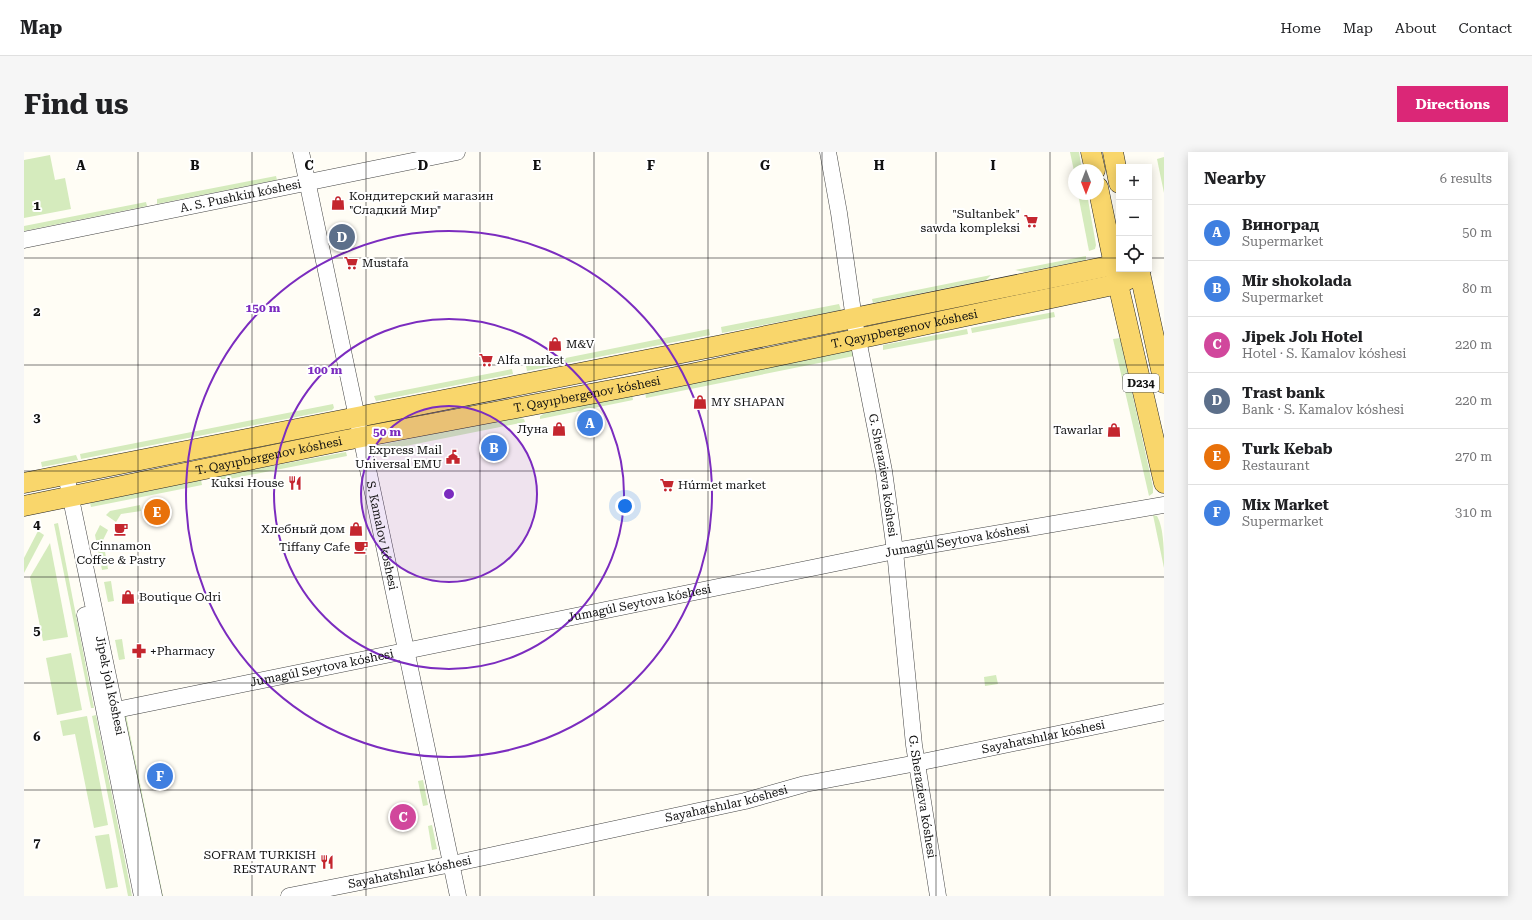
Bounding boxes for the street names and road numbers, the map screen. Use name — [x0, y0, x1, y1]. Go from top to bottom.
street label: A. S. Pushkin kóshesi — [179, 177, 303, 215]
street label: T. Qayıpbergenov kóshesi — [830, 307, 979, 351]
street label: T. Qayıpbergenov kóshesi — [512, 373, 662, 415]
road number: D234 — [1123, 374, 1159, 392]
street label: G. Sherazieva kóshesi — [866, 412, 900, 538]
street label: T. Qayıpbergenov kóshesi — [194, 434, 344, 478]
street label: S. Kamalov kóshesi — [364, 480, 400, 591]
street label: Jumagúl Seytova kóshesi — [884, 521, 1030, 560]
street label: Jumagúl Seytova kóshesi — [566, 582, 712, 625]
street label: Jipek jolı kóshesi — [93, 634, 127, 737]
street label: Jumagúl Seytova kóshesi — [249, 646, 395, 689]
street label: Sayahatshılar kóshesi — [980, 717, 1106, 756]
street label: G. Sherazieva kóshesi — [906, 734, 939, 860]
street label: Sayahatshılar kóshesi — [664, 782, 789, 825]
street label: Sayahatshılar kóshesi — [347, 853, 473, 891]

